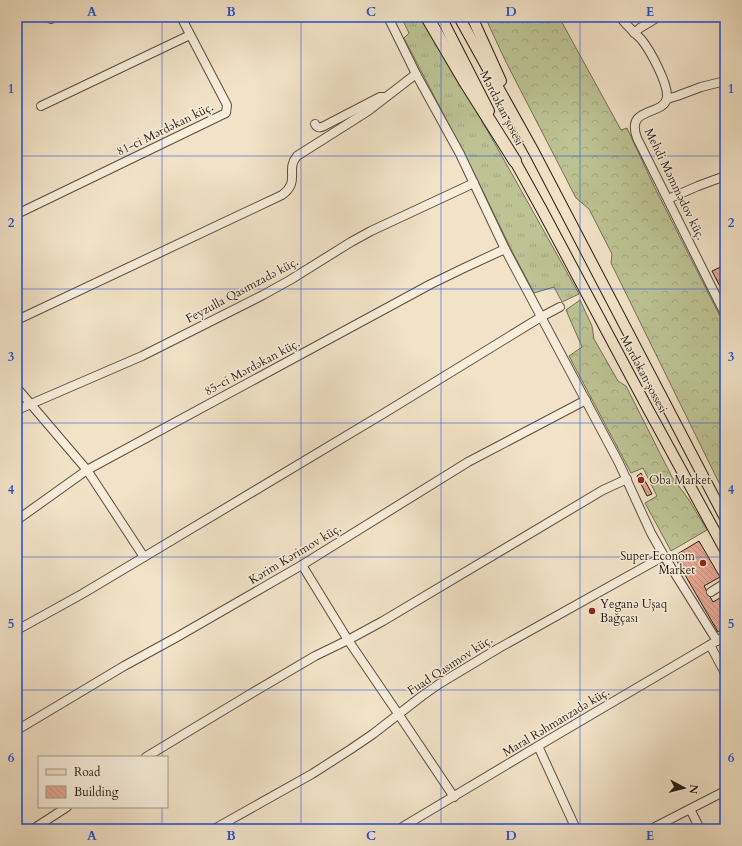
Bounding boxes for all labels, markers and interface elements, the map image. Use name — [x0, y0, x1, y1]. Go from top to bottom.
text: A — [87, 3, 97, 21]
text: B — [226, 3, 236, 21]
text: C — [366, 3, 376, 21]
text: D — [505, 3, 517, 21]
text: E — [646, 3, 654, 21]
street label: Mərdəkan şosesi — [476, 68, 528, 149]
text: 1 — [8, 80, 14, 98]
text: 1 — [728, 80, 734, 98]
street label: 81-ci Mərdəkan küç. — [114, 99, 216, 159]
street label: Mehdi Məmmədov küç. — [641, 125, 709, 243]
text: 2 — [8, 214, 15, 232]
text: 2 — [728, 214, 735, 232]
street label: Feyzulla Qasımzadə küç. — [183, 254, 301, 326]
street label: Mərdəkan şossesi — [617, 332, 672, 416]
street label: 85-ci Mərdəkan küç. — [202, 335, 302, 399]
text: 3 — [8, 348, 15, 366]
text: 3 — [728, 348, 735, 366]
place label: Oba Market — [649, 472, 711, 488]
marker: Oba Market — [636, 475, 646, 485]
text: 4 — [8, 481, 15, 499]
text: 4 — [728, 481, 735, 499]
street label: Kərim Kərimov küç. — [246, 520, 344, 588]
place label: Super Econom Market — [620, 548, 696, 578]
marker: Super Econom Market — [698, 558, 708, 568]
place label: Yeganə Uşaq Bağçası — [600, 596, 668, 626]
marker: Yeganə Uşaq Bağçası — [587, 606, 597, 616]
text: 5 — [8, 615, 14, 633]
text: 5 — [728, 615, 734, 633]
street label: Fuad Qasımov küç. — [404, 631, 496, 699]
street label: Maral Rəhmanzadə küç. — [500, 684, 612, 760]
text: 6 — [8, 749, 15, 767]
text: 6 — [728, 749, 735, 767]
legend — [38, 756, 168, 808]
text: Road — [74, 764, 101, 780]
north arrow — [664, 768, 704, 808]
text: Building — [74, 784, 119, 800]
text: N — [685, 784, 701, 795]
text: A — [87, 827, 97, 845]
text: B — [226, 827, 236, 845]
text: C — [366, 827, 376, 845]
text: D — [505, 827, 517, 845]
text: E — [646, 827, 654, 845]

